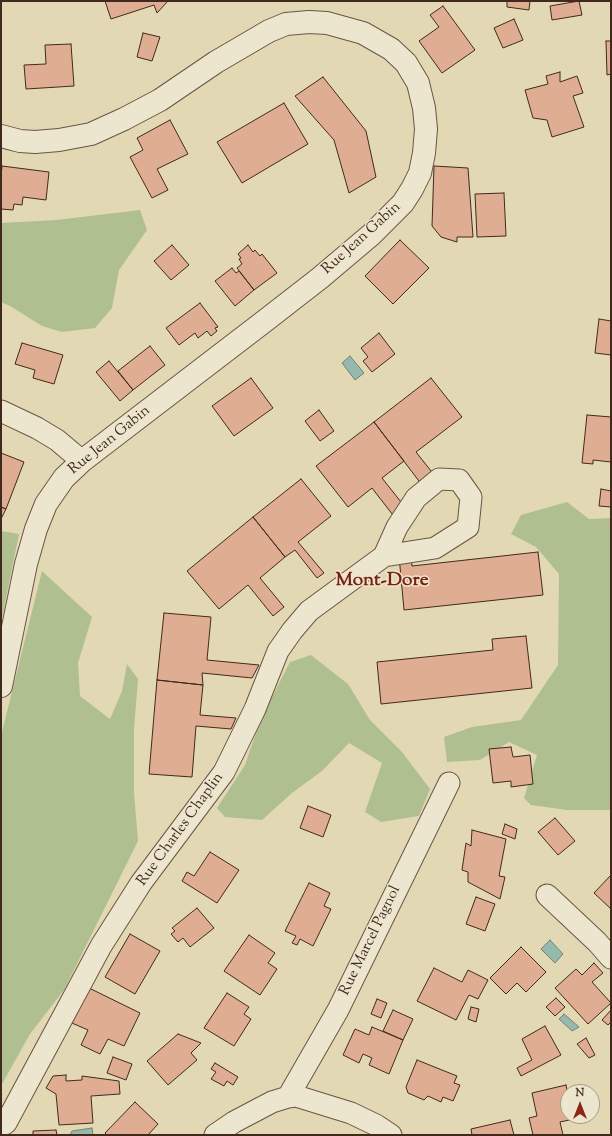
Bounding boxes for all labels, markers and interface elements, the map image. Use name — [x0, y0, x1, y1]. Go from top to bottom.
street label: Rue Jean Gabin — [319, 199, 405, 279]
street label: Rue Jean Gabin — [66, 403, 154, 479]
district label: Mont-Dore — [336, 571, 428, 593]
street label: Rue Charles Chaplin — [134, 770, 228, 890]
street label: Rue Marcel Pagnol — [337, 883, 405, 999]
north arrow — [560, 1084, 600, 1124]
text: N — [576, 1085, 584, 1101]

